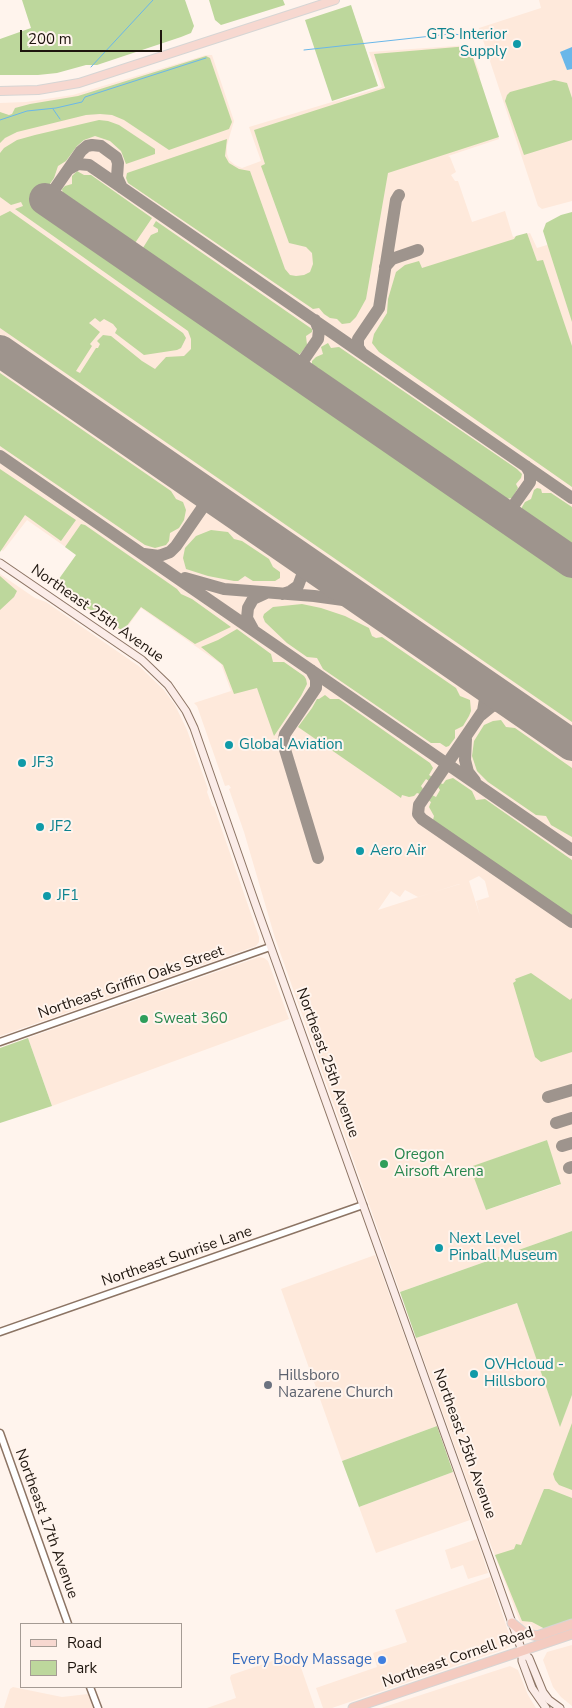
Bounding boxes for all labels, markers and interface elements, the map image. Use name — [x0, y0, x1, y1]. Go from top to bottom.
scale bar — [22, 20, 165, 52]
place label: GTS Interior Supply — [426, 26, 507, 61]
text: 200 m — [28, 29, 72, 49]
marker: GTS Interior Supply — [511, 38, 523, 50]
street label: Northeast 25th Avenue — [27, 561, 167, 667]
place label: Global Aviation — [239, 736, 343, 754]
marker: Global Aviation — [223, 739, 235, 751]
place label: JF3 — [32, 754, 54, 772]
marker: JF3 — [16, 757, 28, 769]
place label: JF2 — [50, 818, 72, 836]
marker: JF2 — [34, 821, 46, 833]
place label: Aero Air — [370, 842, 426, 860]
marker: Aero Air — [354, 845, 366, 857]
place label: JF1 — [57, 887, 79, 905]
marker: JF1 — [41, 890, 53, 902]
street label: Northeast Griffin Oaks Street — [36, 943, 226, 1023]
street label: Northeast 25th Avenue — [292, 986, 362, 1140]
place label: Sweat 360 — [154, 1010, 228, 1028]
marker: Sweat 360 — [138, 1013, 150, 1025]
place label: Oregon Airsoft Arena — [394, 1146, 484, 1181]
marker: Oregon Airsoft Arena — [378, 1158, 390, 1170]
street label: Northeast Sunrise Lane — [99, 1223, 255, 1291]
place label: Next Level Pinball Museum — [449, 1230, 558, 1265]
marker: Next Level Pinball Museum — [433, 1242, 445, 1254]
place label: OVHcloud - Hillsboro — [484, 1356, 564, 1391]
place label: Hillsboro Nazarene Church — [278, 1367, 393, 1402]
street label: Northeast 25th Avenue — [429, 1367, 499, 1521]
marker: OVHcloud - Hillsboro — [468, 1368, 480, 1380]
marker: Hillsboro Nazarene Church — [262, 1379, 274, 1391]
street label: Northeast 17th Avenue — [11, 1447, 81, 1601]
legend — [20, 1623, 182, 1688]
street label: Northeast Cornell Road — [380, 1624, 536, 1692]
text: Road — [67, 1633, 102, 1653]
place label: Every Body Massage — [232, 1651, 372, 1669]
marker: Every Body Massage — [376, 1654, 388, 1666]
text: Park — [67, 1658, 97, 1678]

